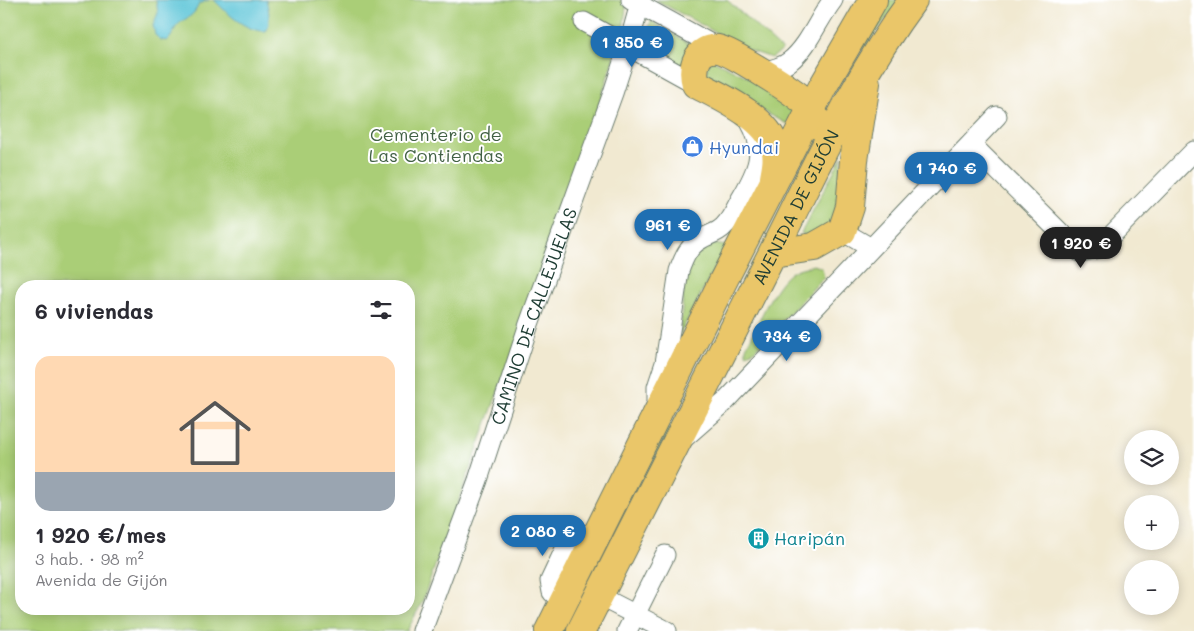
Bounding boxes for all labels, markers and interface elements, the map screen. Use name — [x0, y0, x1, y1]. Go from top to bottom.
pin: 1 350 € — [586, 26, 678, 68]
text: 1 350 € — [602, 31, 662, 52]
park label: Cementerio de Las Contiendas — [369, 122, 503, 167]
street label: AVENIDA DE GIJÓN — [746, 125, 844, 289]
shop icon: Hyundai — [681, 135, 705, 159]
place label: Hyundai — [709, 135, 779, 159]
pin: 1 740 € — [900, 152, 992, 194]
text: 1 740 € — [916, 157, 976, 178]
street label: CAMINO DE CALLEJUELAS — [485, 204, 582, 428]
pin: 961 € — [633, 208, 703, 251]
text: 961 € — [645, 214, 691, 235]
pin: 1 920 € — [1035, 226, 1127, 269]
text: 1 920 € — [1051, 232, 1111, 253]
icon: filters — [367, 296, 395, 324]
text: 6 viviendas — [35, 297, 154, 324]
pin: 734 € — [752, 320, 822, 362]
text: 734 € — [763, 325, 811, 346]
icon: home — [170, 388, 260, 478]
map controls — [1124, 430, 1179, 615]
button: layers — [1124, 430, 1179, 485]
button: + — [1124, 495, 1179, 550]
pin: 2 080 € — [497, 514, 589, 557]
text: 2 080 € — [511, 520, 575, 541]
text: 1 920 €/mes — [35, 521, 166, 548]
building icon: Haripán — [746, 526, 770, 550]
place label: Haripán — [774, 526, 845, 550]
text: 3 hab. · 98 m² — [35, 548, 144, 569]
button: − — [1124, 560, 1179, 615]
text: Avenida de Gijón — [35, 569, 167, 590]

